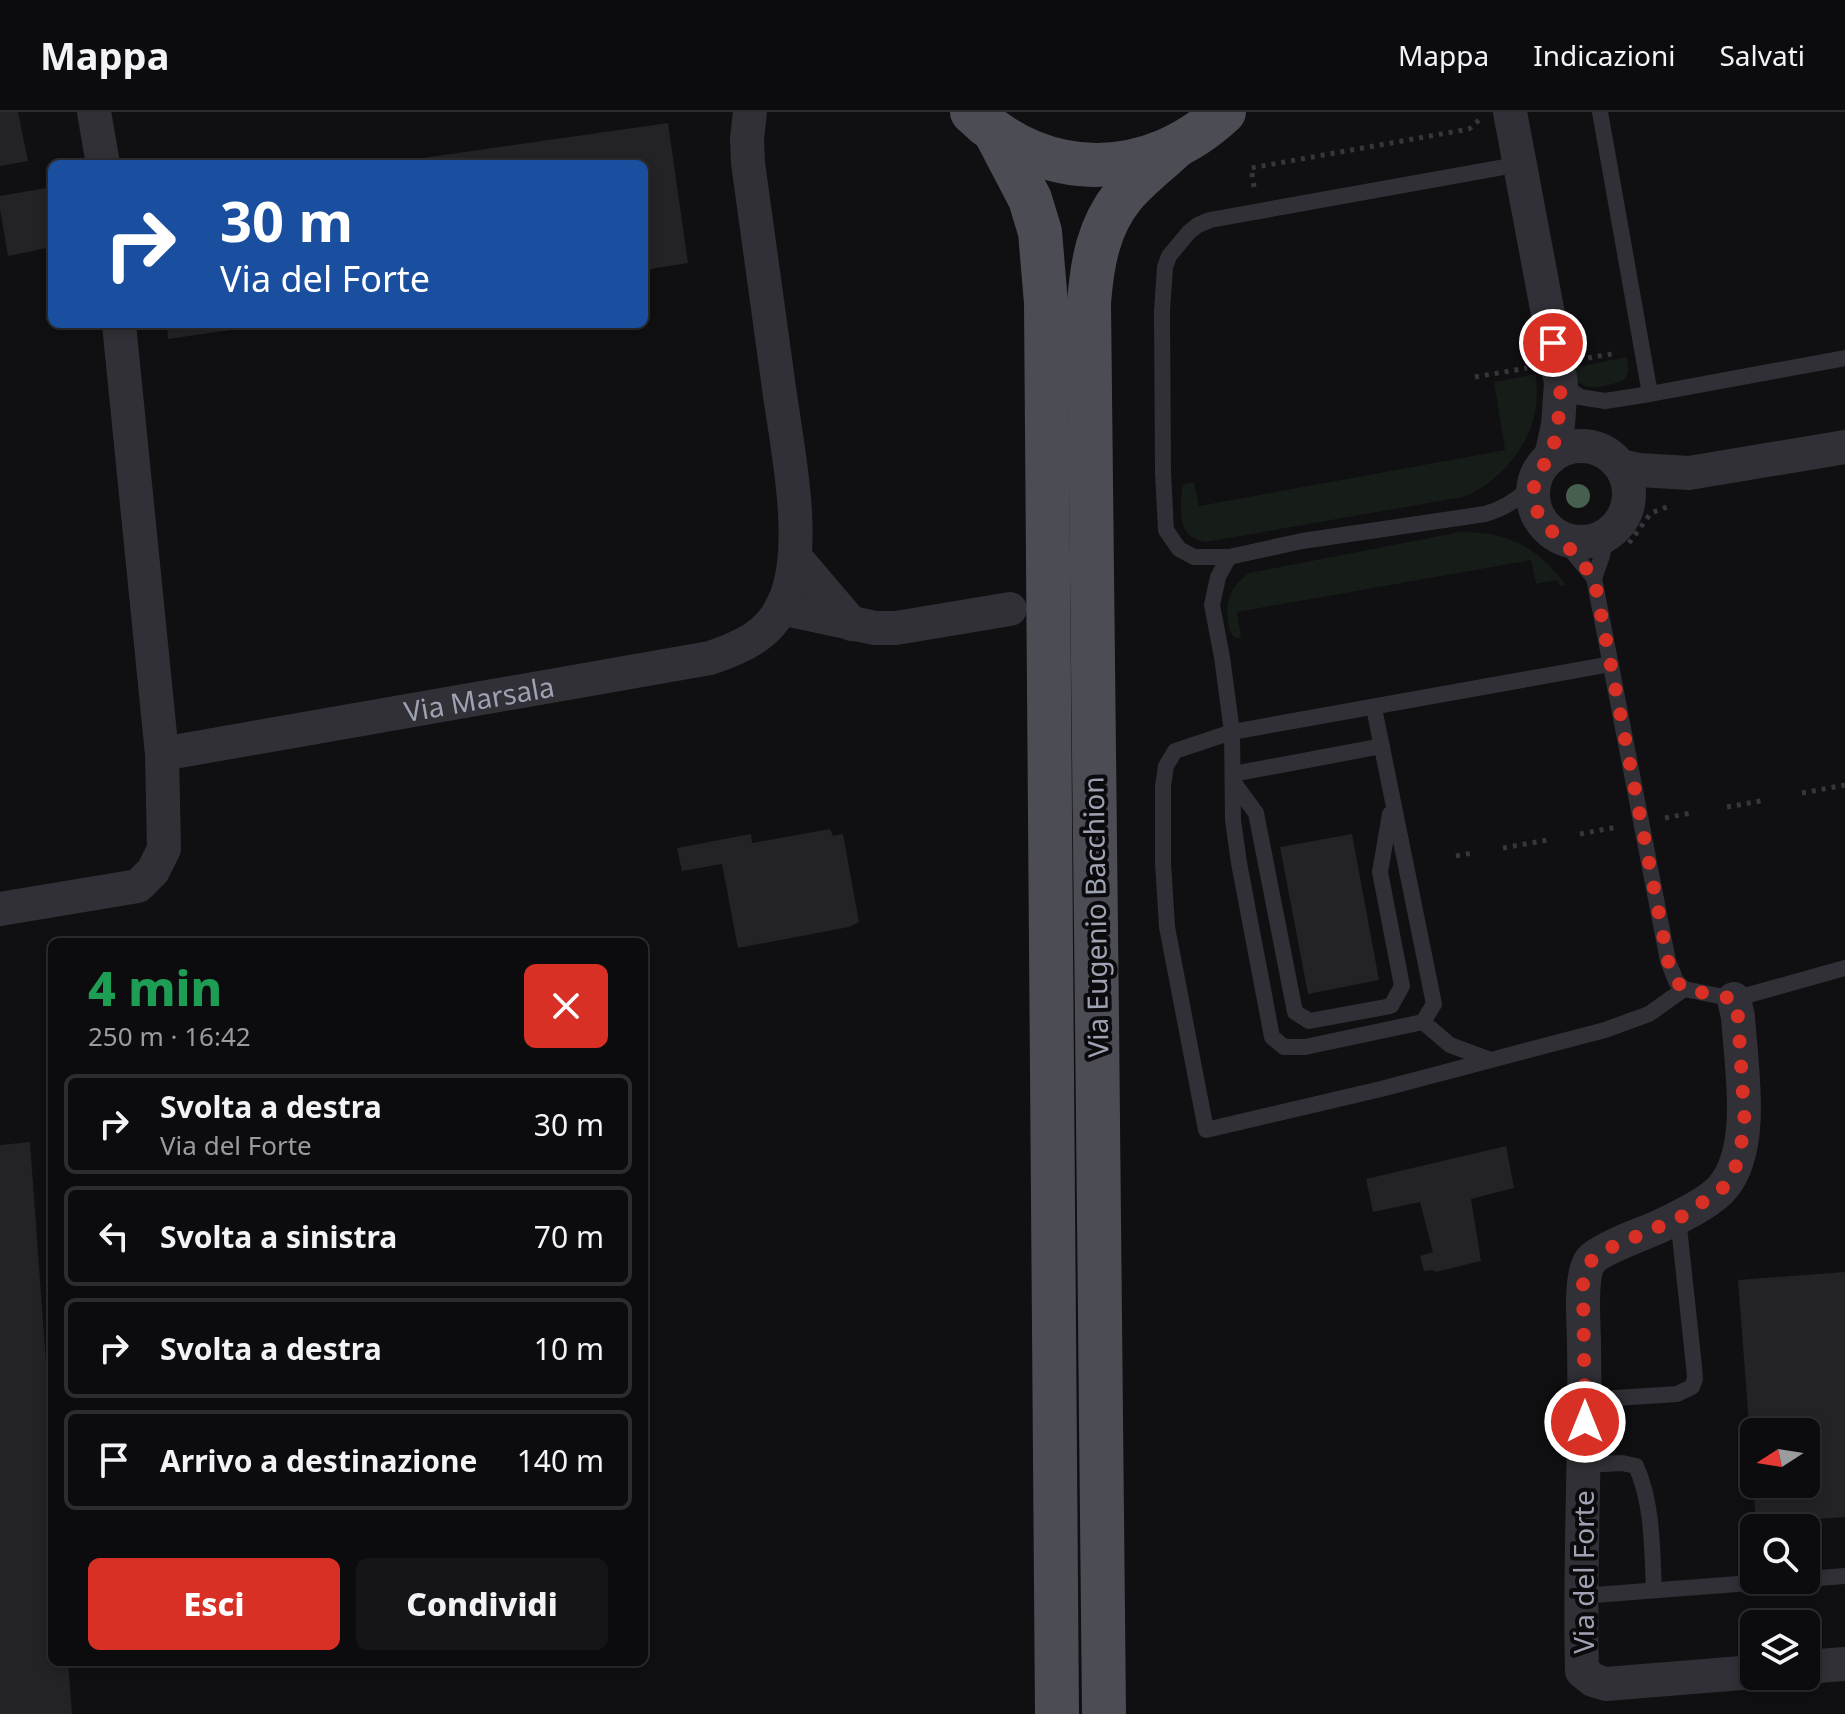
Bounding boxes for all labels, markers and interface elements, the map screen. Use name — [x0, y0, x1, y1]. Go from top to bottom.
text: Mappa — [40, 29, 169, 81]
text: Mappa — [1398, 36, 1489, 74]
text: Indicazioni — [1533, 36, 1675, 74]
text: Salvati — [1719, 36, 1805, 74]
text: 30 m — [220, 182, 353, 258]
icon: right — [88, 192, 192, 296]
text: Via del Forte — [220, 254, 430, 303]
pin — [1519, 309, 1587, 377]
icon: arrive — [1531, 321, 1575, 365]
street label: Via Marsala — [401, 667, 557, 730]
street label: Via Eugenio Bacchion — [1074, 776, 1116, 1058]
text: 4 min — [88, 955, 222, 1020]
button: close — [524, 964, 608, 1048]
text: 250 m · 16:42 — [88, 1018, 251, 1054]
text: Svolta a destra — [160, 1086, 382, 1127]
icon: right — [92, 1102, 136, 1146]
text: 30 m — [534, 1104, 604, 1145]
text: Via del Forte — [160, 1127, 312, 1163]
icon: left — [92, 1214, 136, 1258]
text: Svolta a sinistra — [160, 1216, 397, 1257]
text: 70 m — [534, 1216, 604, 1257]
icon: right — [92, 1326, 136, 1370]
text: Svolta a destra — [160, 1328, 382, 1369]
text: 10 m — [534, 1328, 604, 1369]
position arrow — [1543, 1380, 1627, 1464]
north arrow — [1740, 1418, 1820, 1498]
map controls — [1740, 1418, 1820, 1690]
icon: arrive — [92, 1438, 136, 1482]
text: Arrivo a destinazione — [160, 1440, 477, 1481]
text: 140 m — [517, 1440, 604, 1481]
street label: Via del Forte — [1564, 1490, 1602, 1654]
button: search — [1740, 1514, 1820, 1594]
button: Esci — [88, 1558, 340, 1650]
button: Condividi — [356, 1558, 608, 1650]
button: layers — [1740, 1610, 1820, 1690]

